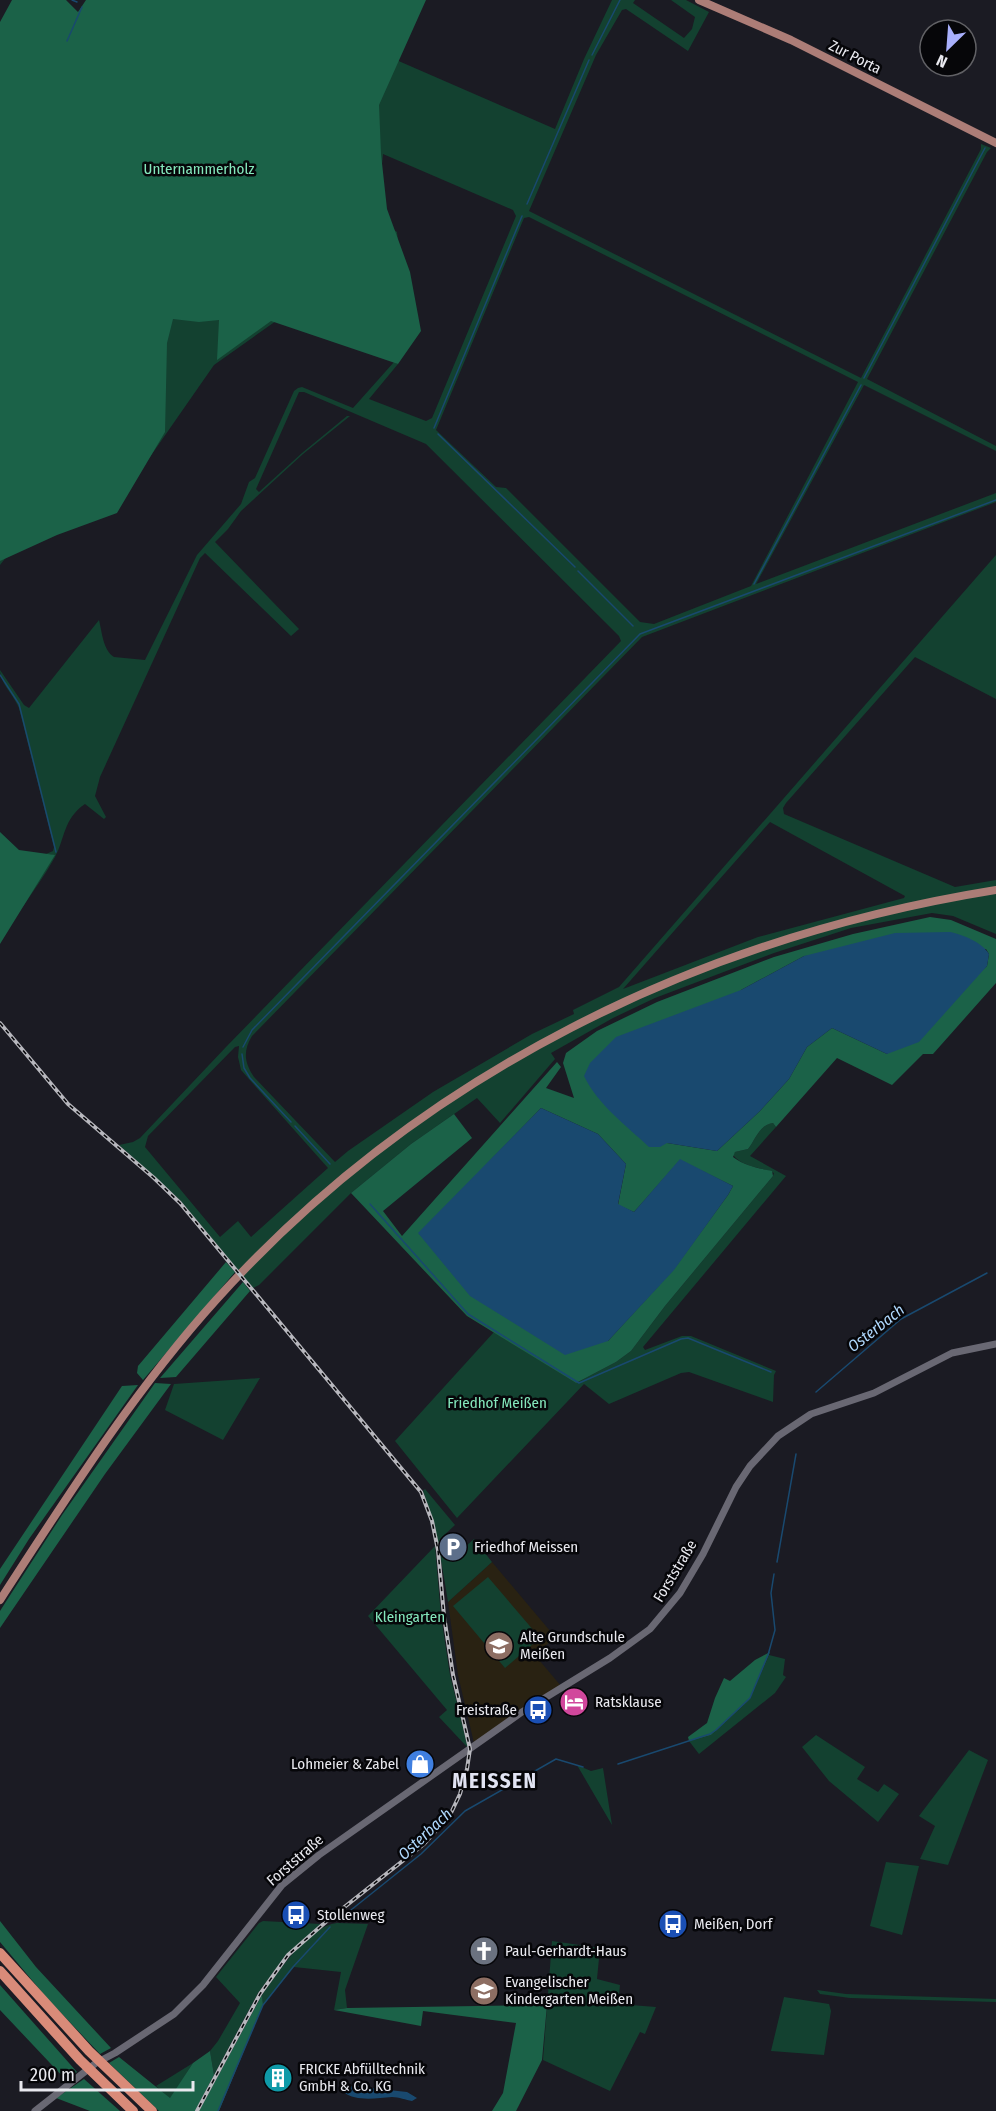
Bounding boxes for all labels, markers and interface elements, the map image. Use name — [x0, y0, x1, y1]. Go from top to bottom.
north arrow — [918, 18, 978, 78]
street label: Zur Porta — [826, 36, 884, 78]
text: N — [934, 51, 950, 72]
park label: Unternammerholz — [144, 160, 254, 178]
water label: Osterbach — [844, 1300, 908, 1356]
park label: Friedhof Meißen — [447, 1394, 547, 1412]
parking icon: Friedhof Meissen — [437, 1531, 469, 1563]
street label: Forststraße — [649, 1537, 701, 1605]
place label: Friedhof Meissen — [474, 1538, 578, 1556]
park label: Kleingarten — [375, 1608, 445, 1626]
place label: Alte Grundschule Meißen — [520, 1628, 625, 1663]
school or university icon: Alte Grundschule Meißen — [483, 1630, 515, 1662]
hotel icon: Ratsklause — [558, 1686, 590, 1718]
place label: Ratsklause — [595, 1693, 662, 1711]
bus stop icon: Freistraße — [522, 1694, 554, 1726]
place label: Freistraße — [456, 1701, 517, 1719]
shop icon: Lohmeier & Zabel — [404, 1748, 436, 1780]
place label: Lohmeier & Zabel — [291, 1755, 399, 1773]
district label: MEISSEN — [452, 1768, 538, 1794]
water label: Osterbach — [394, 1804, 456, 1864]
street label: Forststraße — [263, 1831, 327, 1889]
bus stop icon: Stollenweg — [280, 1899, 312, 1931]
place label: Stollenweg — [317, 1906, 384, 1924]
bus stop icon: Meißen, Dorf — [657, 1908, 689, 1940]
place label: Meißen, Dorf — [694, 1915, 774, 1933]
church icon: Paul-Gerhardt-Haus — [468, 1935, 500, 1967]
place label: Paul-Gerhardt-Haus — [505, 1942, 627, 1960]
place label: Evangelischer Kindergarten Meißen — [505, 1973, 633, 2008]
school or university icon: Evangelischer Kindergarten Meißen — [468, 1975, 500, 2007]
scale bar — [21, 2054, 194, 2092]
place label: FRICKE Abfülltechnik GmbH & Co. KG — [299, 2060, 425, 2095]
building icon: FRICKE Abfülltechnik GmbH & Co. KG — [262, 2062, 294, 2094]
text: 200 m — [30, 2064, 75, 2086]

